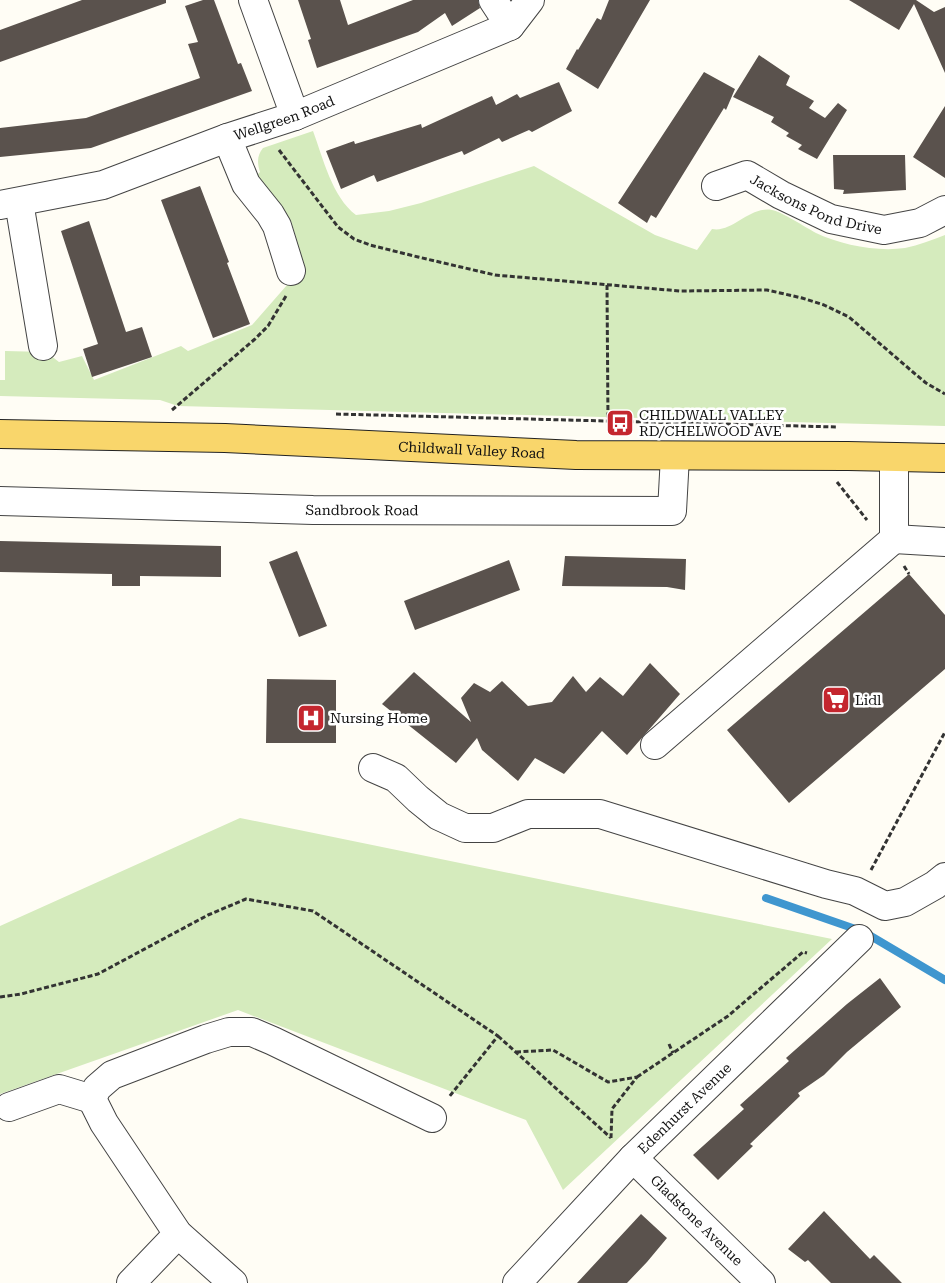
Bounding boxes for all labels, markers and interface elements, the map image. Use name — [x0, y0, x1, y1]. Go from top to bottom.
street label: Wellgreen Road — [232, 92, 337, 143]
street label: Jacksons Pond Drive — [748, 171, 884, 237]
place label: CHILDWALL VALLEY RD/CHELWOOD AVE — [639, 407, 785, 439]
bus stop icon: CHILDWALL VALLEY RD/CHELWOOD AVE — [605, 408, 635, 438]
street label: Childwall Valley Road — [398, 438, 545, 461]
street label: Sandbrook Road — [305, 502, 418, 518]
supermarket icon: Lidl — [821, 685, 851, 715]
place label: Lidl — [855, 692, 882, 708]
hospital icon: Nursing Home — [296, 703, 326, 733]
place label: Nursing Home — [330, 710, 428, 726]
street label: Edenhurst Avenue — [634, 1059, 735, 1157]
street label: Gladstone Avenue — [647, 1172, 746, 1269]

